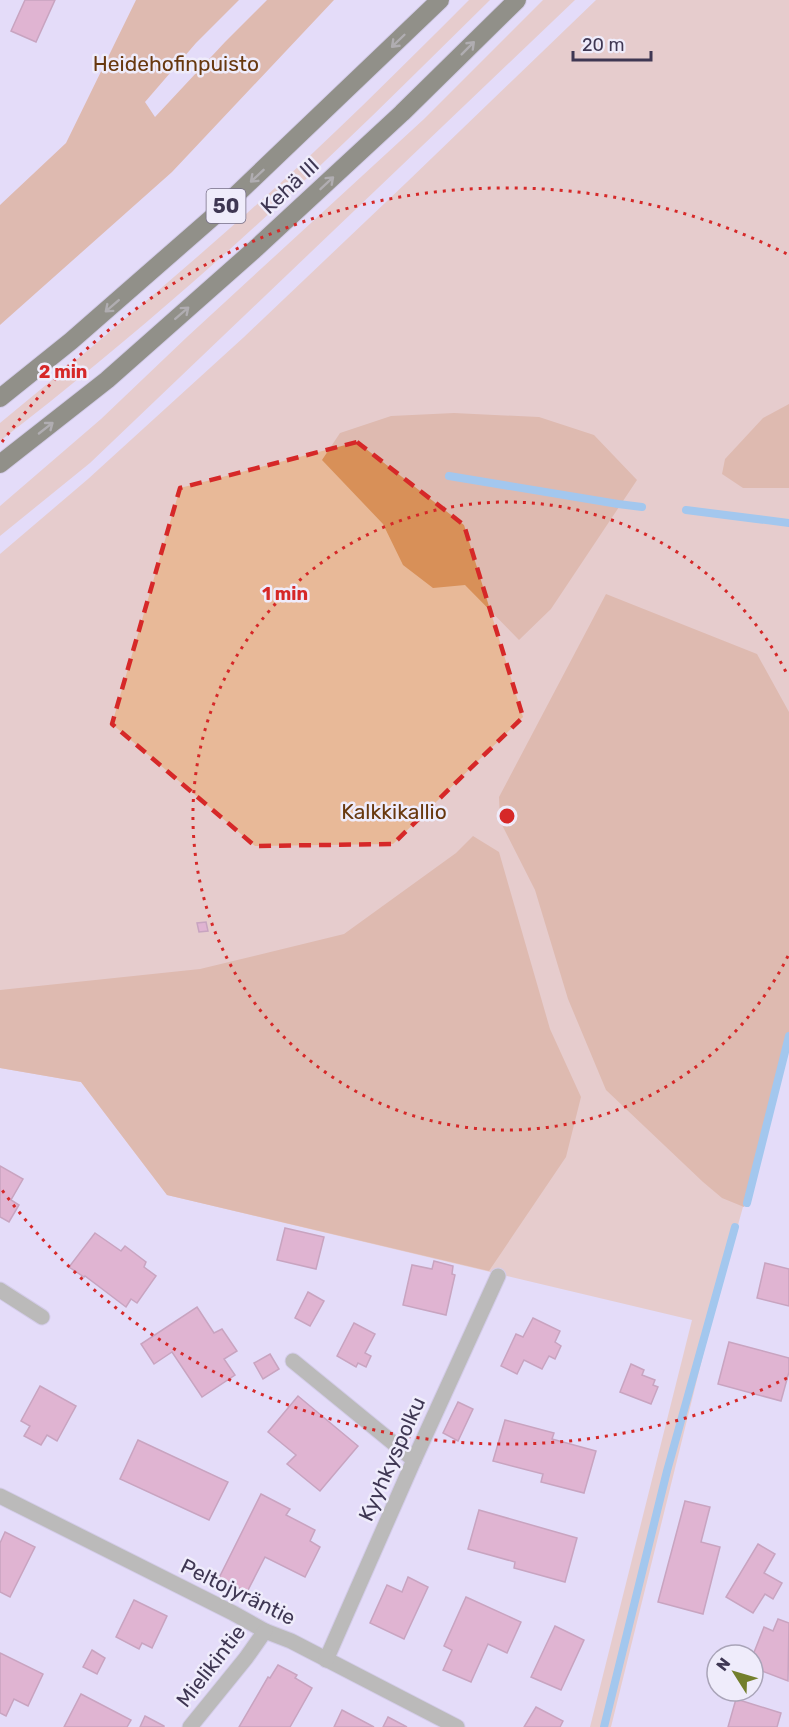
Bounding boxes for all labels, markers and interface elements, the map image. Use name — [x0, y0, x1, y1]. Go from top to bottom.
scale bar — [573, 24, 651, 62]
one-way arrow — [390, 34, 405, 48]
text: 20 m — [582, 34, 624, 56]
one-way arrow — [461, 41, 475, 56]
park label: Heidehofinpuisto — [93, 51, 259, 76]
street label: Kehä III — [255, 152, 324, 219]
one-way arrow — [250, 169, 265, 183]
one-way arrow — [319, 176, 334, 190]
road number: 50 — [206, 189, 246, 223]
one-way arrow — [104, 299, 120, 312]
one-way arrow — [174, 306, 189, 320]
text: 2 min — [39, 361, 87, 383]
one-way arrow — [38, 421, 54, 434]
text: 1 min — [262, 583, 308, 605]
park label: Kalkkikallio — [341, 799, 447, 824]
centre of rings — [497, 806, 517, 826]
street label: Kyyhkyspolku — [353, 1393, 430, 1525]
street label: Peltojyräntie — [177, 1553, 300, 1630]
street label: Mielikintie — [171, 1620, 250, 1712]
north arrow — [705, 1643, 765, 1703]
text: N — [712, 1654, 734, 1675]

